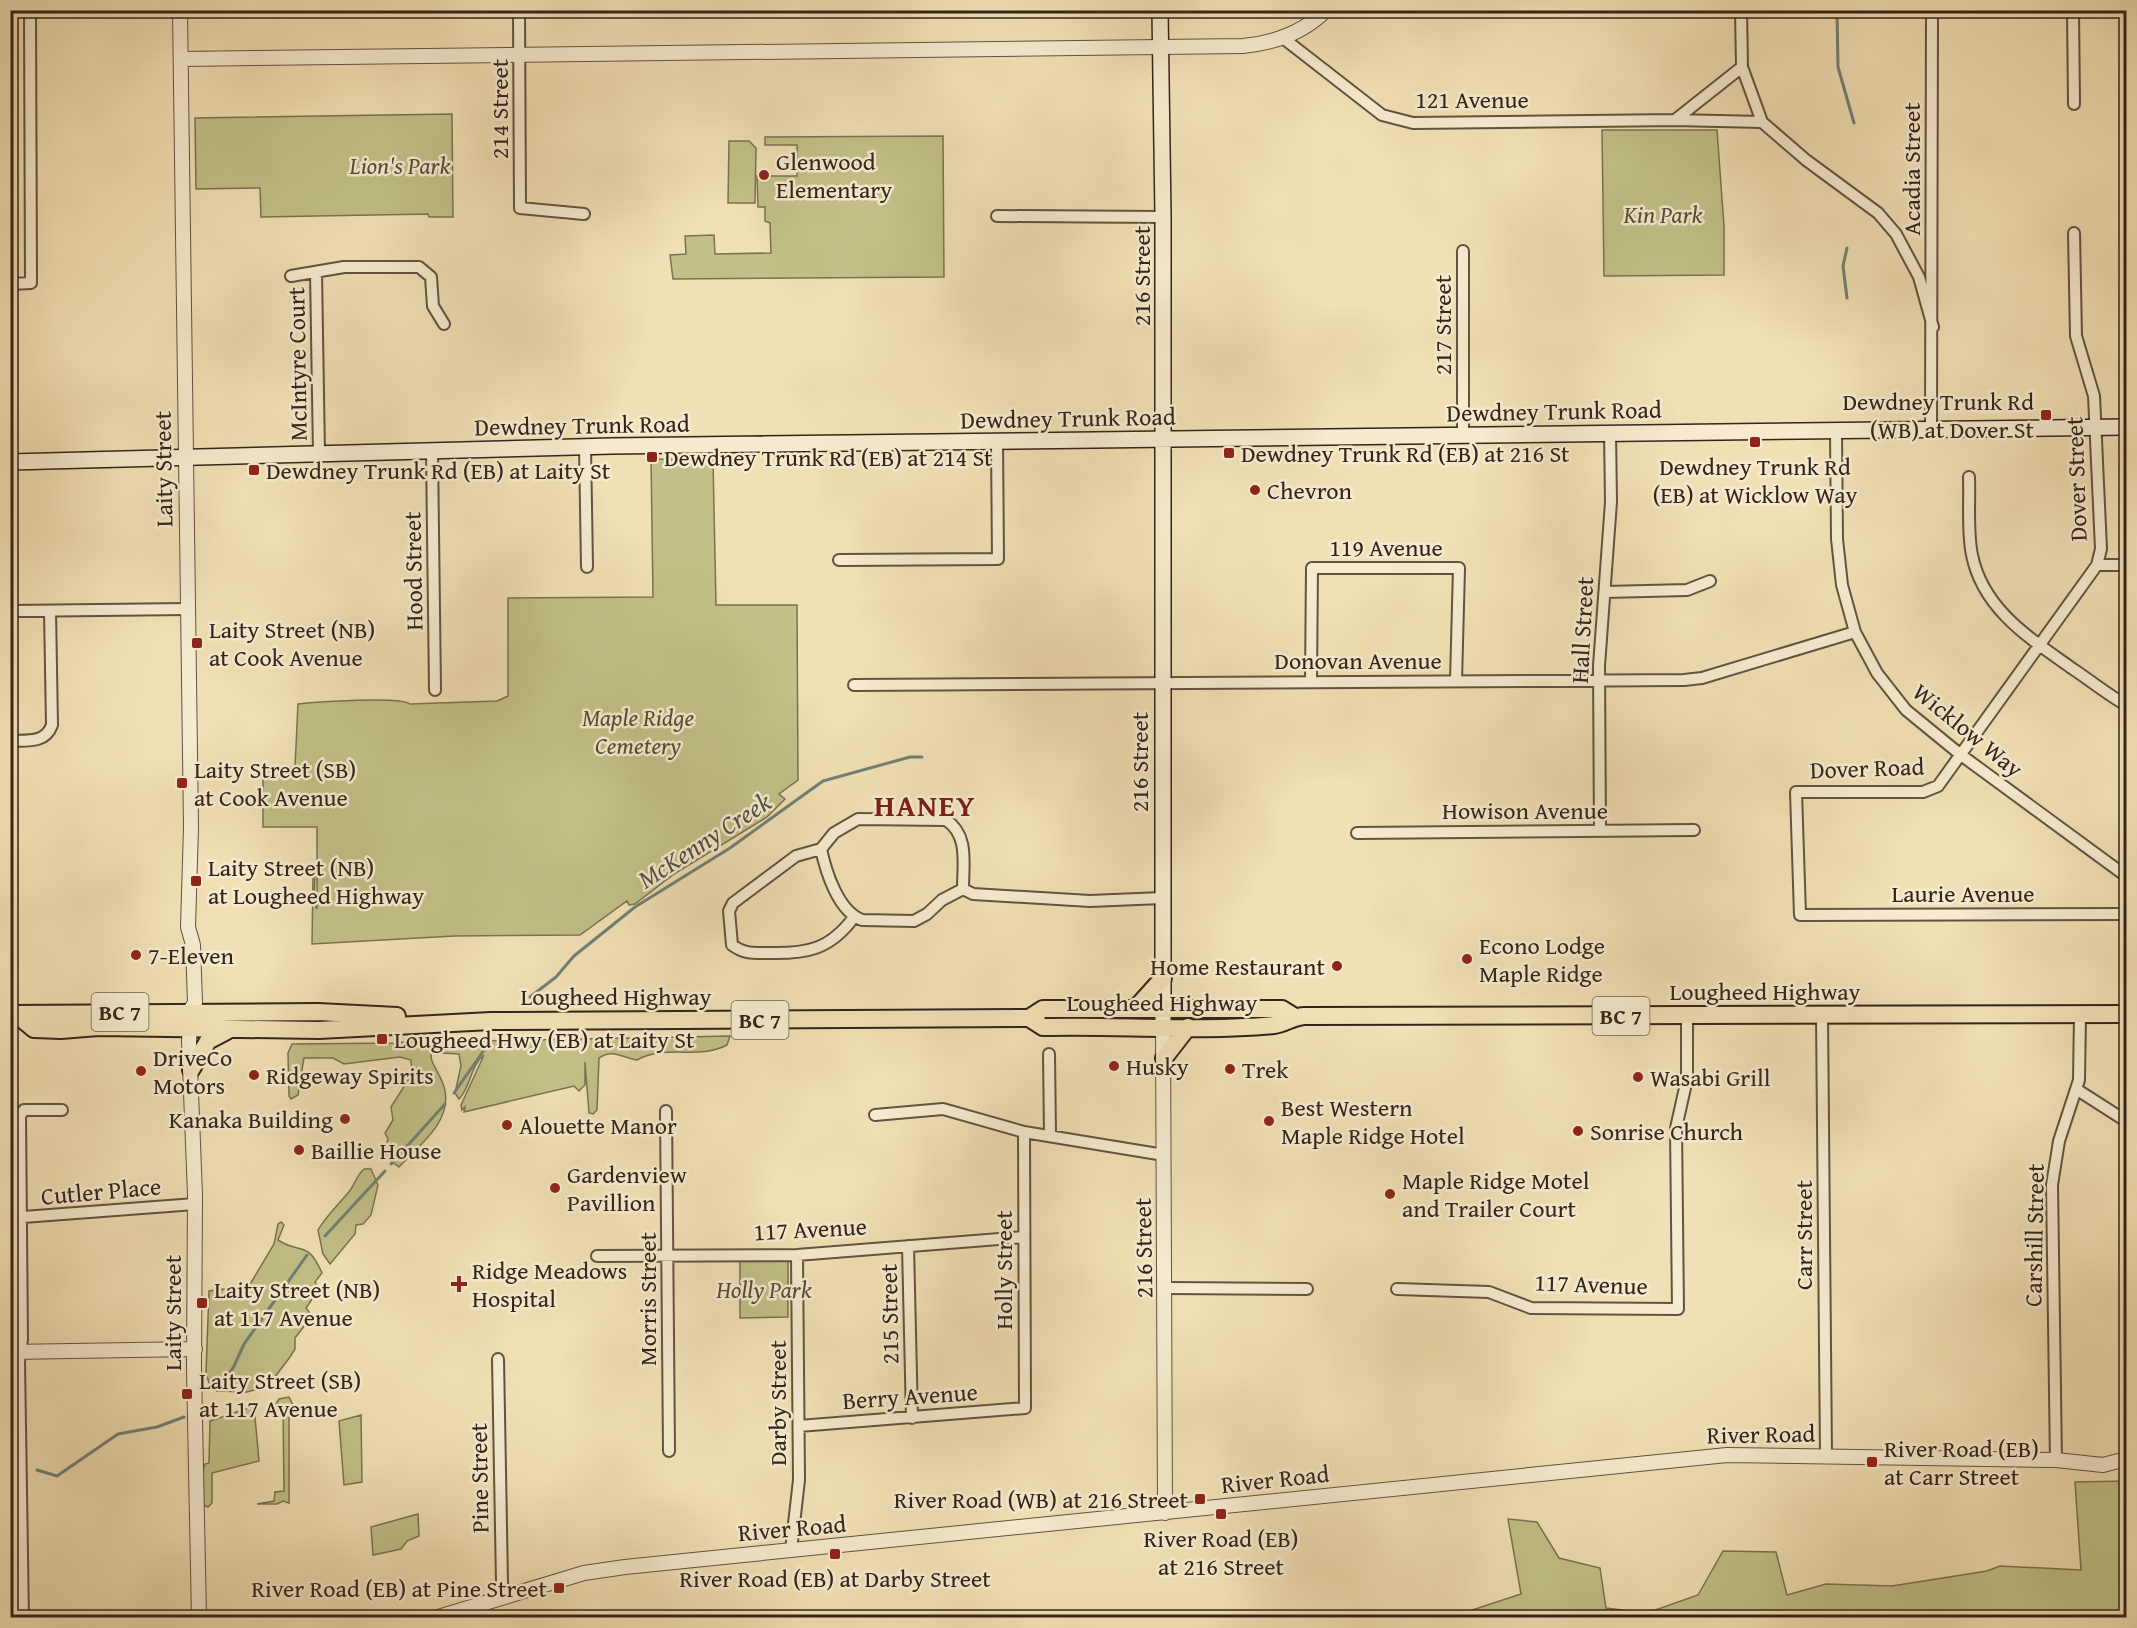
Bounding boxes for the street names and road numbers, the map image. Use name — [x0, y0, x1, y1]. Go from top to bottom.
street label: 214 Street — [482, 58, 517, 159]
street label: 121 Avenue — [1415, 82, 1529, 117]
street label: Acadia Street — [1894, 102, 1929, 236]
street label: 216 Street — [1124, 225, 1159, 326]
street label: 217 Street — [1425, 274, 1460, 375]
street label: McIntyre Court — [278, 286, 316, 441]
street label: Dewdney Trunk Road — [1446, 392, 1662, 430]
street label: Dewdney Trunk Road — [960, 399, 1176, 437]
street label: Dewdney Trunk Road — [474, 406, 690, 444]
street label: Laity Street — [144, 410, 182, 527]
street label: Dover Street — [2056, 415, 2096, 542]
street label: Hood Street — [394, 511, 432, 631]
street label: 119 Avenue — [1329, 530, 1443, 565]
street label: Hall Street — [1562, 575, 1602, 684]
street label: Donovan Avenue — [1274, 643, 1442, 678]
street label: Wicklow Way — [1905, 674, 2031, 786]
street label: 216 Street — [1122, 711, 1157, 812]
street label: Dover Road — [1809, 749, 1925, 787]
street label: Howison Avenue — [1442, 793, 1608, 828]
street label: Laurie Avenue — [1892, 876, 2034, 911]
street label: Lougheed Highway — [1669, 974, 1861, 1009]
street label: Lougheed Highway — [520, 979, 712, 1014]
street label: Lougheed Highway — [1066, 985, 1258, 1020]
road number: BC 7 — [92, 993, 148, 1031]
road number: BC 7 — [1592, 997, 1650, 1035]
road number: BC 7 — [732, 1001, 789, 1039]
street label: Carshill Street — [2015, 1162, 2053, 1307]
street label: Cutler Place — [39, 1168, 163, 1214]
street label: Carr Street — [1786, 1179, 1821, 1290]
street label: 216 Street — [1125, 1197, 1161, 1299]
street label: 117 Avenue — [752, 1209, 868, 1249]
street label: Holly Street — [986, 1210, 1021, 1330]
street label: Morris Street — [630, 1231, 665, 1366]
street label: Laity Street — [155, 1254, 190, 1371]
street label: 215 Street — [871, 1263, 907, 1365]
street label: 117 Avenue — [1534, 1265, 1648, 1303]
street label: Darby Street — [760, 1339, 795, 1466]
street label: Berry Avenue — [841, 1374, 979, 1418]
street label: River Road — [1706, 1416, 1816, 1452]
street label: Pine Street — [461, 1422, 497, 1533]
street label: River Road — [1219, 1456, 1331, 1502]
street label: River Road — [736, 1506, 848, 1550]

